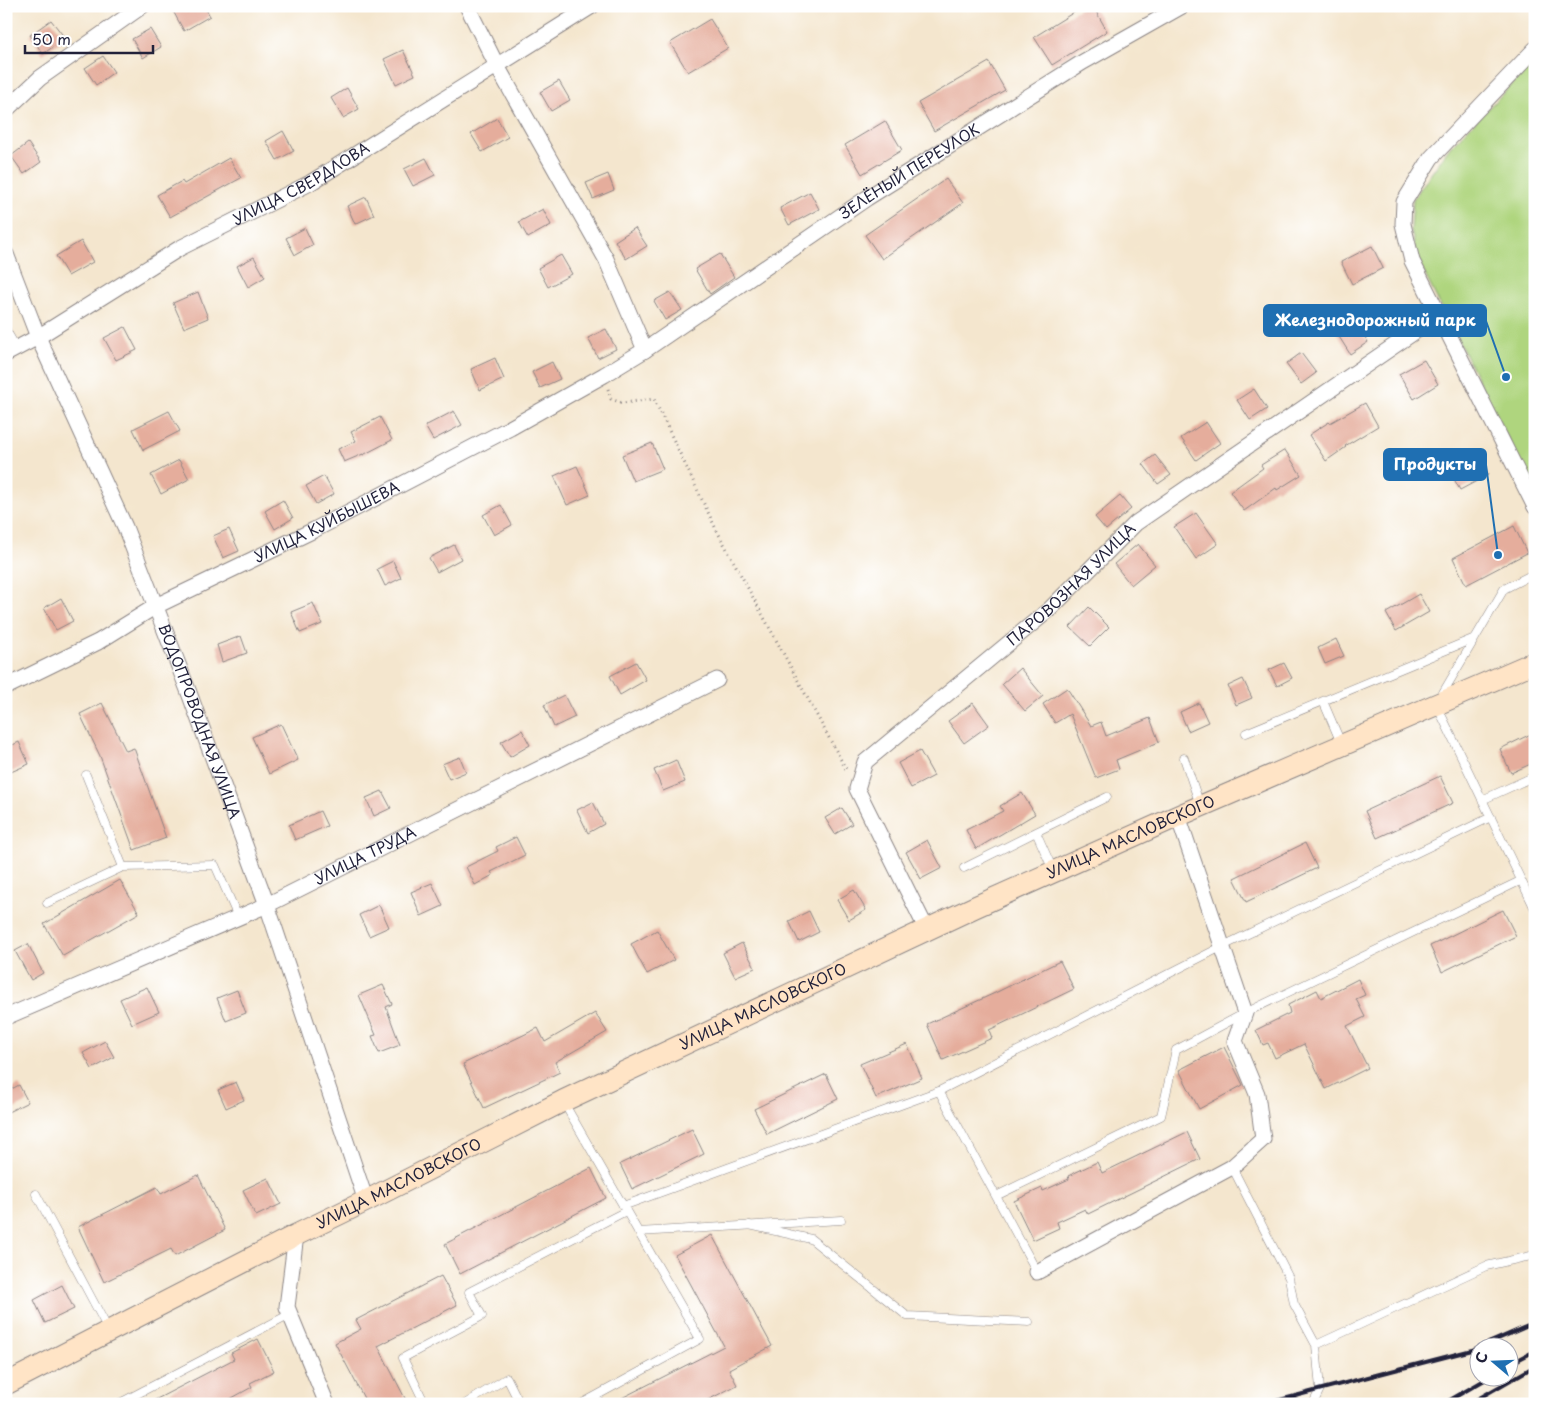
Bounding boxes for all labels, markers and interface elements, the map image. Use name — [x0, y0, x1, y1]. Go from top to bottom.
scale bar — [25, 22, 152, 54]
text: 50 m — [32, 27, 71, 50]
street label: ЗЕЛЁНЫЙ ПЕРЕУЛОК — [834, 117, 984, 224]
street label: УЛИЦА СВЕРДЛОВА — [228, 135, 374, 230]
callout: Железнодорожный парк — [1264, 305, 1486, 336]
text: Железнодорожный парк — [1274, 307, 1476, 331]
callout: Продукты — [1384, 449, 1486, 480]
text: Продукты — [1394, 451, 1476, 475]
street label: УЛИЦА КУЙБЫШЕВА — [250, 474, 403, 567]
street label: ПАРОВОЗНАЯ УЛИЦА — [1001, 517, 1140, 650]
street label: ВОДОПРОВОДНАЯ УЛИЦА — [153, 620, 247, 822]
street label: УЛИЦА МАСЛОВСКОГО — [1042, 788, 1218, 884]
street label: УЛИЦА ТРУДА — [310, 819, 419, 890]
street label: УЛИЦА МАСЛОВСКОГО — [675, 956, 850, 1055]
street label: УЛИЦА МАСЛОВСКОГО — [312, 1131, 485, 1234]
north arrow — [1468, 1338, 1518, 1388]
text: С — [1470, 1349, 1493, 1366]

